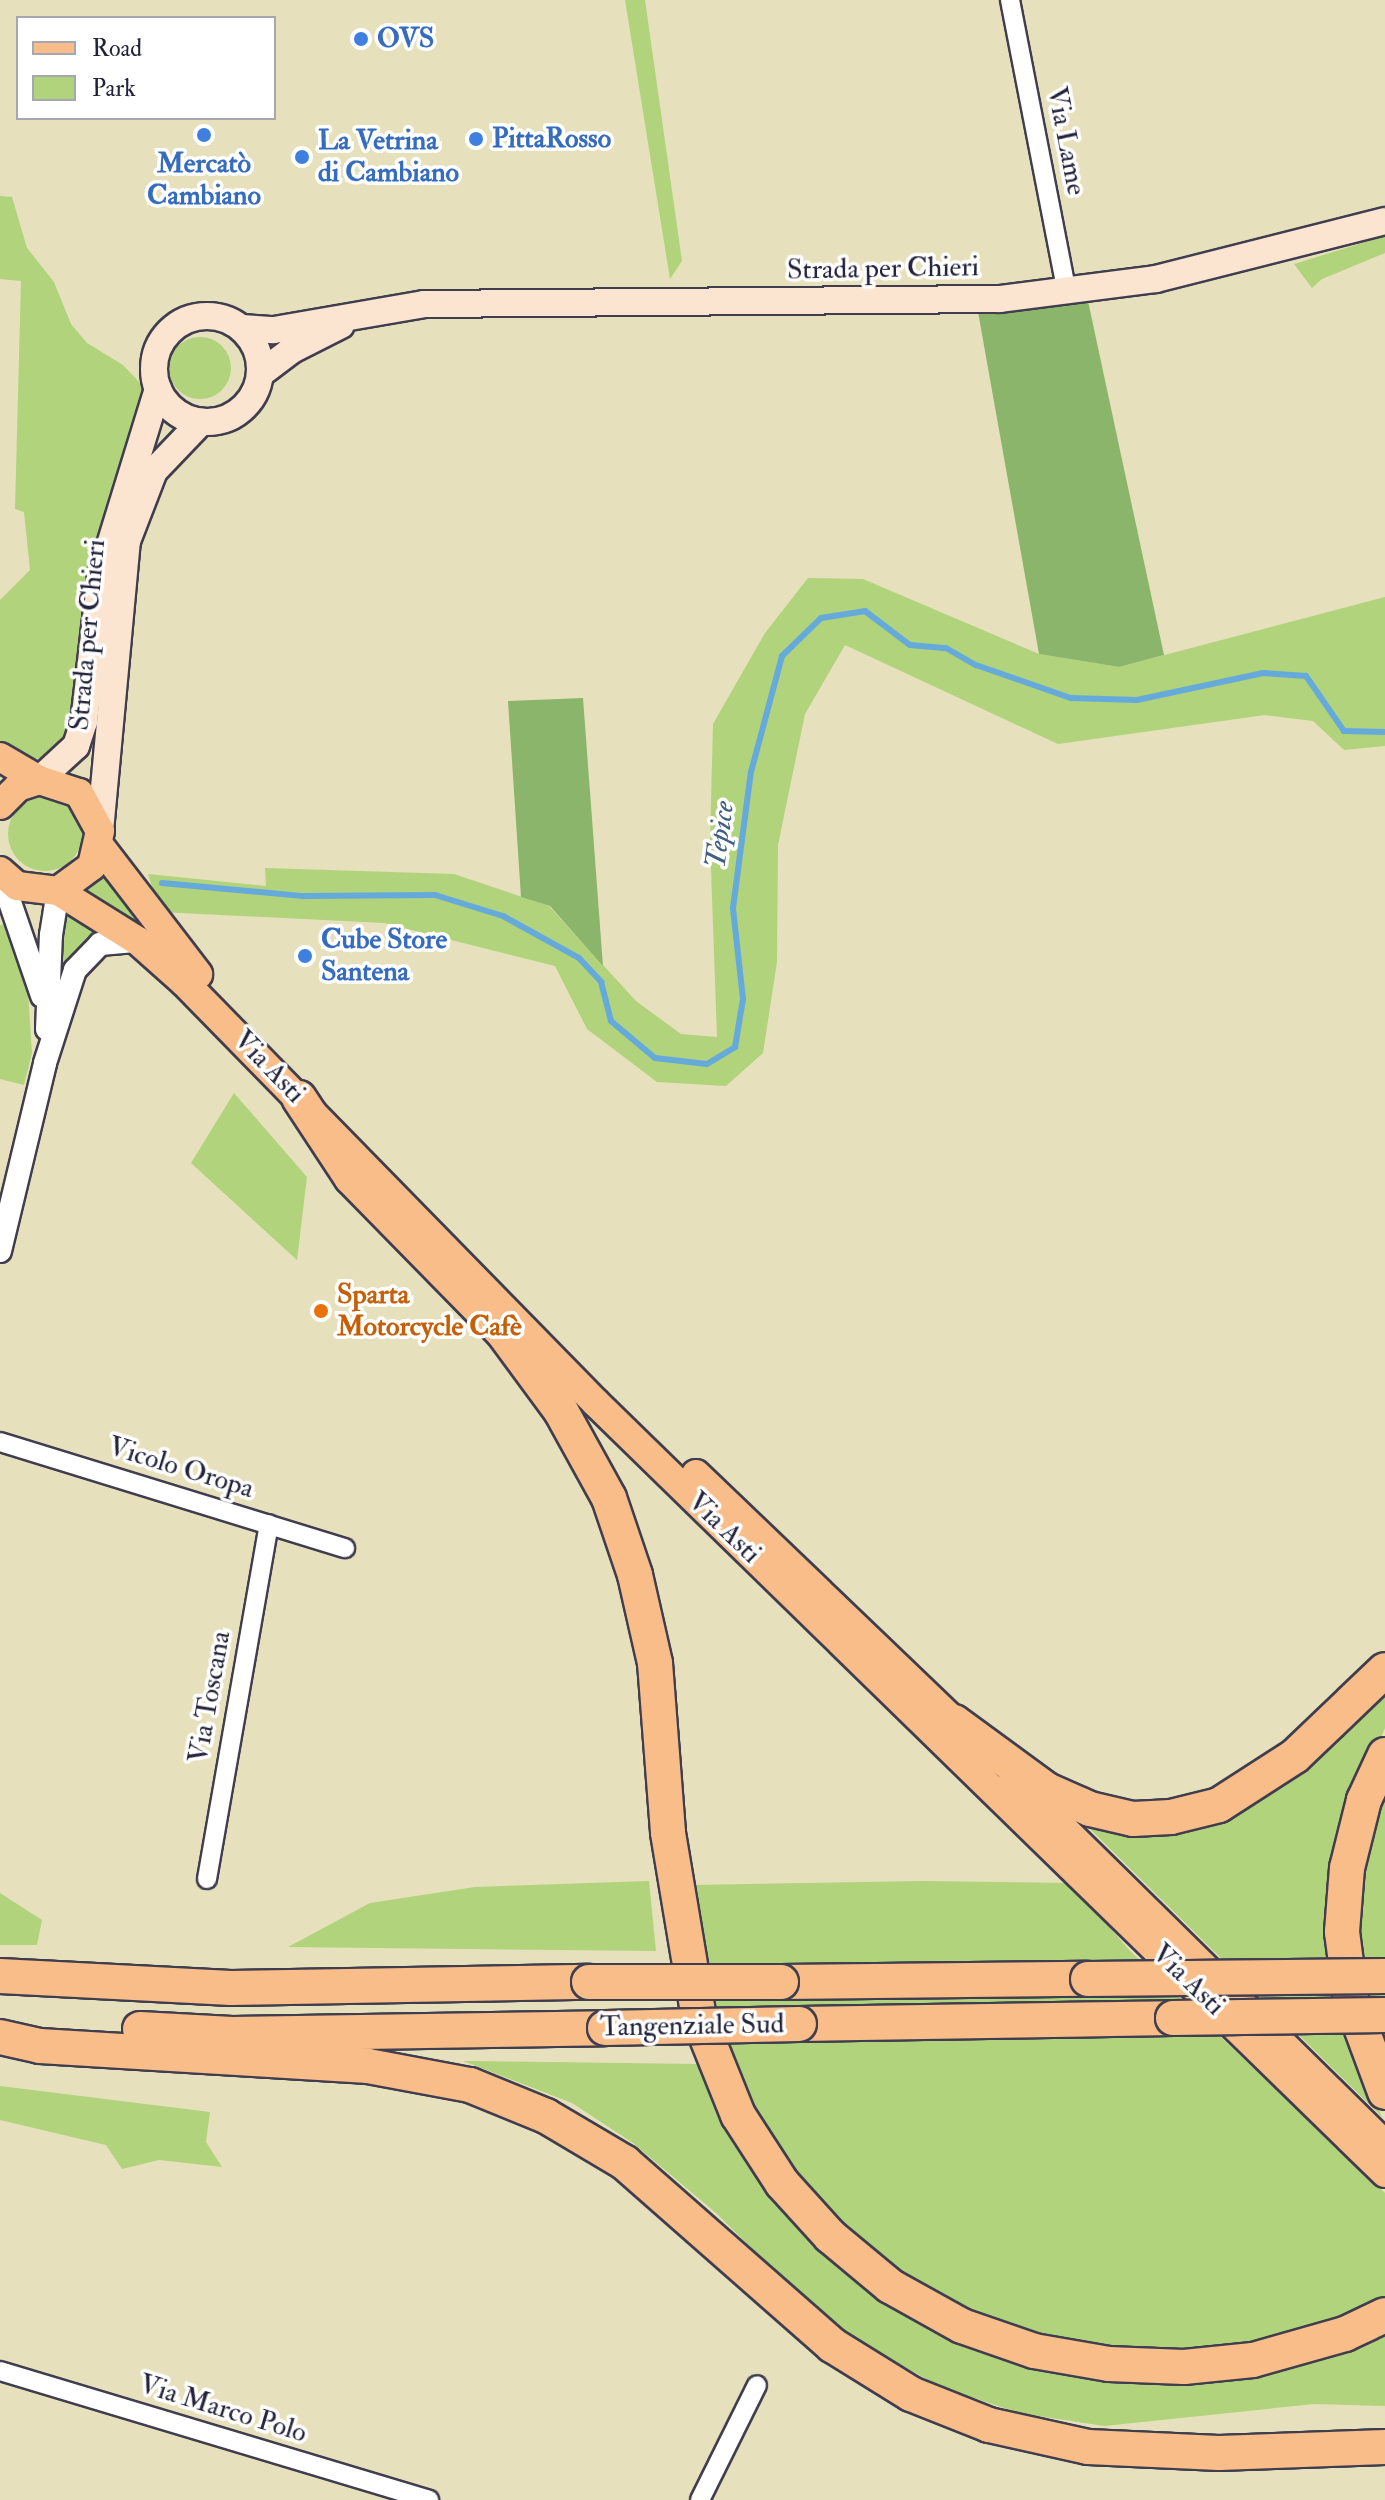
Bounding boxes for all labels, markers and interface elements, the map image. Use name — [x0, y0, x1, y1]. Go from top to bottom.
legend — [16, 16, 276, 120]
place label: OVS — [377, 22, 434, 56]
marker: OVS — [352, 30, 370, 48]
text: Road — [92, 33, 142, 64]
text: Park — [92, 73, 136, 104]
street label: Via Lame — [1039, 84, 1093, 198]
place label: PittaRosso — [492, 122, 611, 156]
place label: La Vetrina di Cambiano — [318, 124, 459, 190]
marker: Mercatò Cambiano — [195, 126, 213, 144]
marker: PittaRosso — [467, 130, 485, 148]
place label: Mercatò Cambiano — [147, 147, 261, 213]
marker: La Vetrina di Cambiano — [293, 148, 311, 166]
street label: Strada per Chieri — [787, 251, 979, 287]
street label: Strada per Chieri — [63, 538, 113, 732]
water label: Tepice — [697, 799, 743, 871]
place label: Cube Store Santena — [321, 923, 447, 989]
marker: Cube Store Santena — [296, 947, 314, 965]
street label: Via Asti — [226, 1024, 312, 1110]
place label: Sparta Motorcycle Cafè — [337, 1278, 522, 1344]
marker: Sparta Motorcycle Cafè — [312, 1302, 330, 1320]
street label: Vicolo Oropa — [104, 1430, 258, 1506]
street label: Via Asti — [681, 1485, 767, 1571]
street label: Via Toscana — [182, 1628, 238, 1766]
street label: Via Asti — [1145, 1937, 1231, 2023]
street label: Tangenziale Sud — [600, 2008, 784, 2044]
street label: Via Marco Polo — [135, 2368, 311, 2450]

